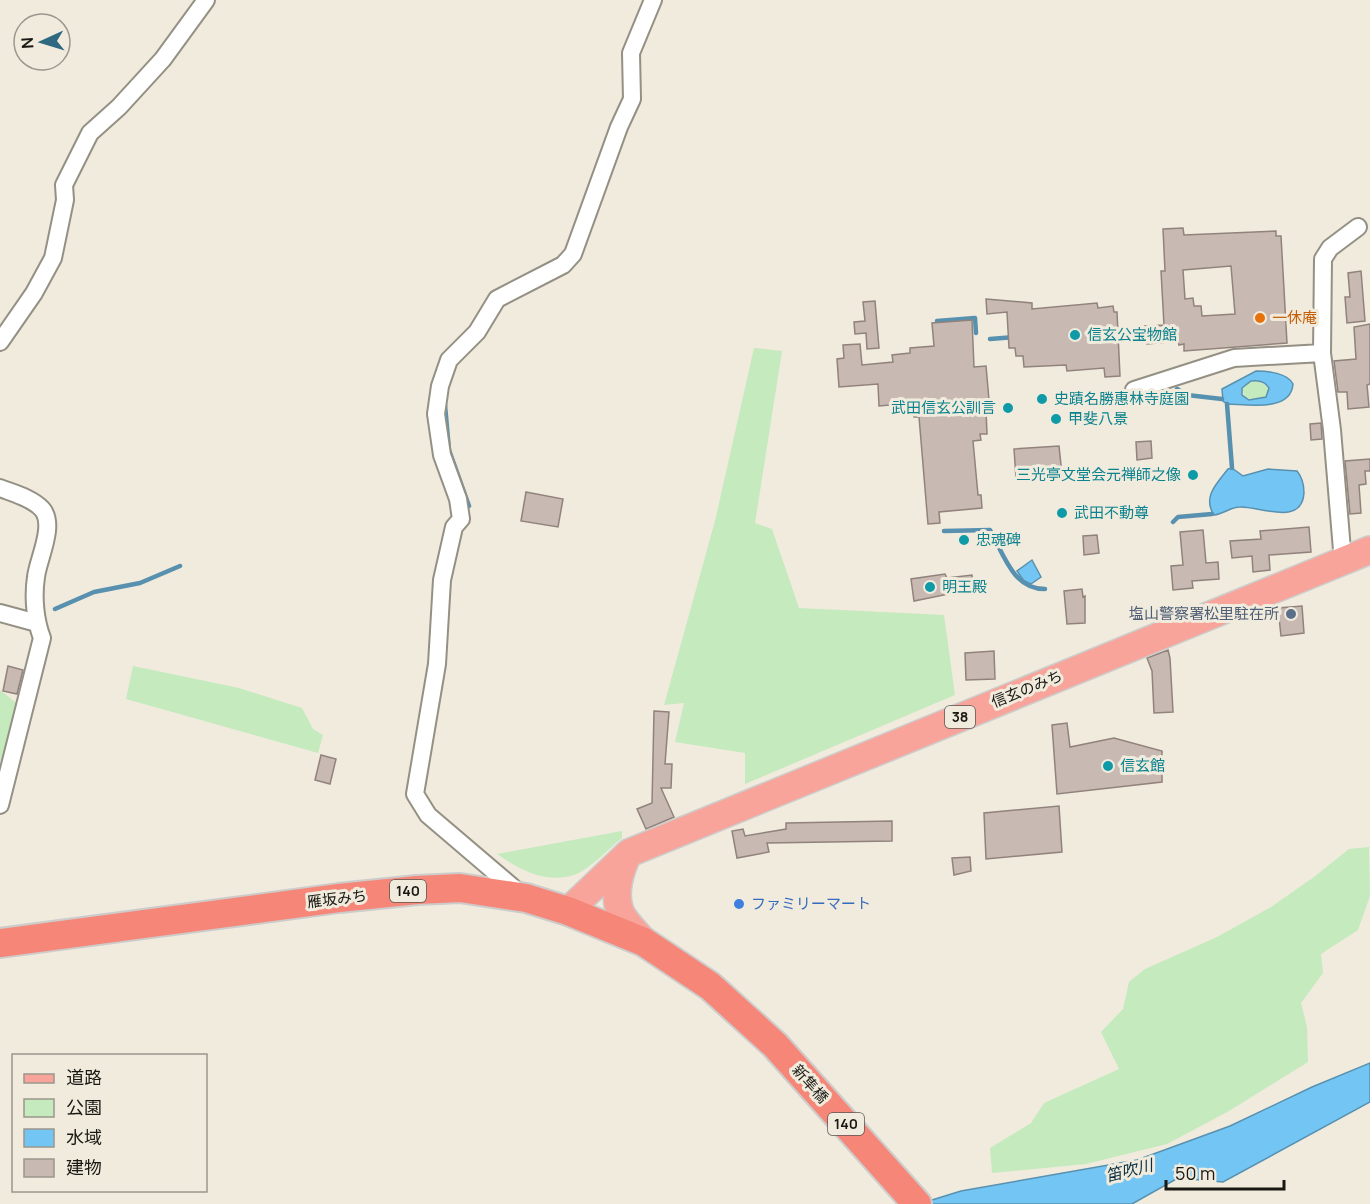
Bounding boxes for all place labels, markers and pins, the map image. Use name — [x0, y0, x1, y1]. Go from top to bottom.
place label: 一休庵 — [1272, 307, 1317, 328]
marker: 一休庵 — [1253, 311, 1267, 325]
place label: 信玄公宝物館 — [1087, 324, 1177, 345]
marker: 信玄公宝物館 — [1068, 328, 1082, 342]
place label: 史蹟名勝惠林寺庭園 — [1054, 388, 1189, 409]
marker: 史蹟名勝惠林寺庭園 — [1035, 392, 1049, 406]
place label: 武田信玄公訓言 — [891, 397, 996, 418]
marker: 武田信玄公訓言 — [1001, 401, 1015, 415]
place label: 甲斐八景 — [1068, 408, 1128, 429]
marker: 甲斐八景 — [1049, 412, 1063, 426]
place label: 三光亭文堂会元禅師之像 — [1016, 464, 1181, 485]
marker: 三光亭文堂会元禅師之像 — [1186, 468, 1200, 482]
place label: 武田不動尊 — [1074, 502, 1149, 523]
marker: 武田不動尊 — [1055, 506, 1069, 520]
place label: 忠魂碑 — [976, 529, 1021, 550]
marker: 忠魂碑 — [957, 533, 971, 547]
place label: 明王殿 — [942, 576, 987, 597]
marker: 明王殿 — [923, 580, 937, 594]
place label: 塩山警察署松里駐在所 — [1129, 603, 1279, 624]
marker: 塩山警察署松里駐在所 — [1284, 607, 1298, 621]
place label: 信玄館 — [1120, 755, 1165, 776]
marker: 信玄館 — [1101, 759, 1115, 773]
place label: ファミリーマート — [751, 893, 871, 914]
marker: ファミリーマート — [732, 897, 746, 911]

